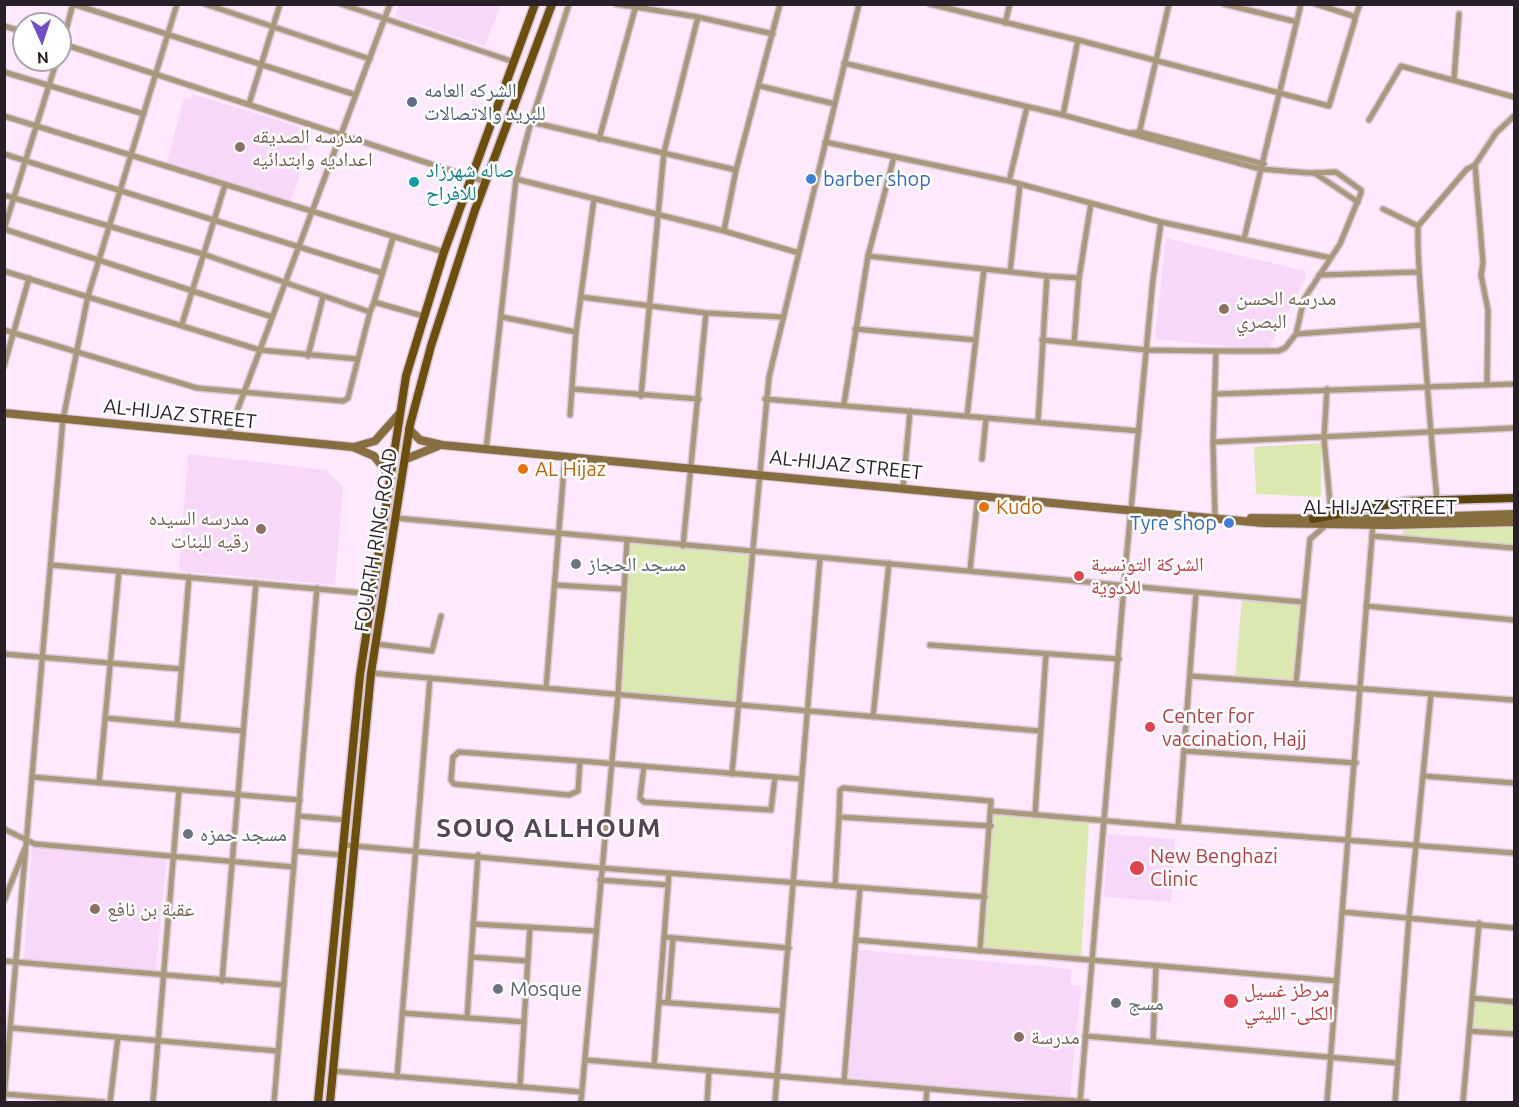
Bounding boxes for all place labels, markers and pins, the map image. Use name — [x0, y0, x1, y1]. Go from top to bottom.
place label: الشركه العامه للبريد والاتصالات — [424, 78, 546, 125]
marker: الشركه العامه للبريد والاتصالات — [405, 95, 419, 109]
place label: مدرسه الصديقه اعداديه وابتدائيه — [252, 124, 373, 171]
marker: مدرسه الصديقه اعداديه وابتدائيه — [233, 140, 247, 154]
place label: صاله شهرزاد للافراح — [426, 158, 514, 205]
place label: barber shop — [823, 167, 931, 191]
marker: barber shop — [804, 172, 818, 186]
marker: صاله شهرزاد للافراح — [407, 175, 421, 189]
place label: مدرسه الحسن البصري — [1236, 286, 1336, 333]
marker: مدرسه الحسن البصري — [1217, 302, 1231, 316]
place label: AL Hijaz — [535, 457, 606, 481]
marker: AL Hijaz — [516, 462, 530, 476]
place label: Kudo — [996, 495, 1043, 519]
marker: Kudo — [977, 500, 991, 514]
place label: مدرسه السيده رقيه للبنات — [149, 506, 249, 553]
place label: Tyre shop — [1130, 511, 1217, 535]
marker: Tyre shop — [1222, 516, 1236, 530]
marker: مدرسه السيده رقيه للبنات — [254, 522, 268, 536]
place label: مسجد الحجاز — [588, 552, 686, 576]
place label: الشركة التونسية للأدوية — [1091, 552, 1204, 599]
marker: مسجد الحجاز — [569, 557, 583, 571]
marker: الشركة التونسية للأدوية — [1072, 569, 1086, 583]
place label: Center for vaccination, Hajj — [1162, 704, 1307, 751]
marker: Center for vaccination, Hajj — [1143, 720, 1157, 734]
place label: مسجد حمزه — [200, 822, 287, 846]
marker: مسجد حمزه — [181, 827, 195, 841]
place label: New Benghazi Clinic — [1150, 844, 1278, 891]
marker: New Benghazi Clinic — [1128, 859, 1146, 877]
place label: عقبة بن نافع — [107, 897, 195, 921]
marker: عقبة بن نافع — [88, 902, 102, 916]
place label: Mosque — [510, 977, 582, 1001]
place label: مرطز غسيل الكلى- الليثي — [1244, 978, 1333, 1025]
marker: Mosque — [491, 982, 505, 996]
place label: مسج — [1128, 991, 1164, 1015]
marker: مرطز غسيل الكلى- الليثي — [1222, 992, 1240, 1010]
marker: مسج — [1109, 996, 1123, 1010]
place label: مدرسة — [1031, 1025, 1080, 1049]
marker: مدرسة — [1012, 1030, 1026, 1044]

